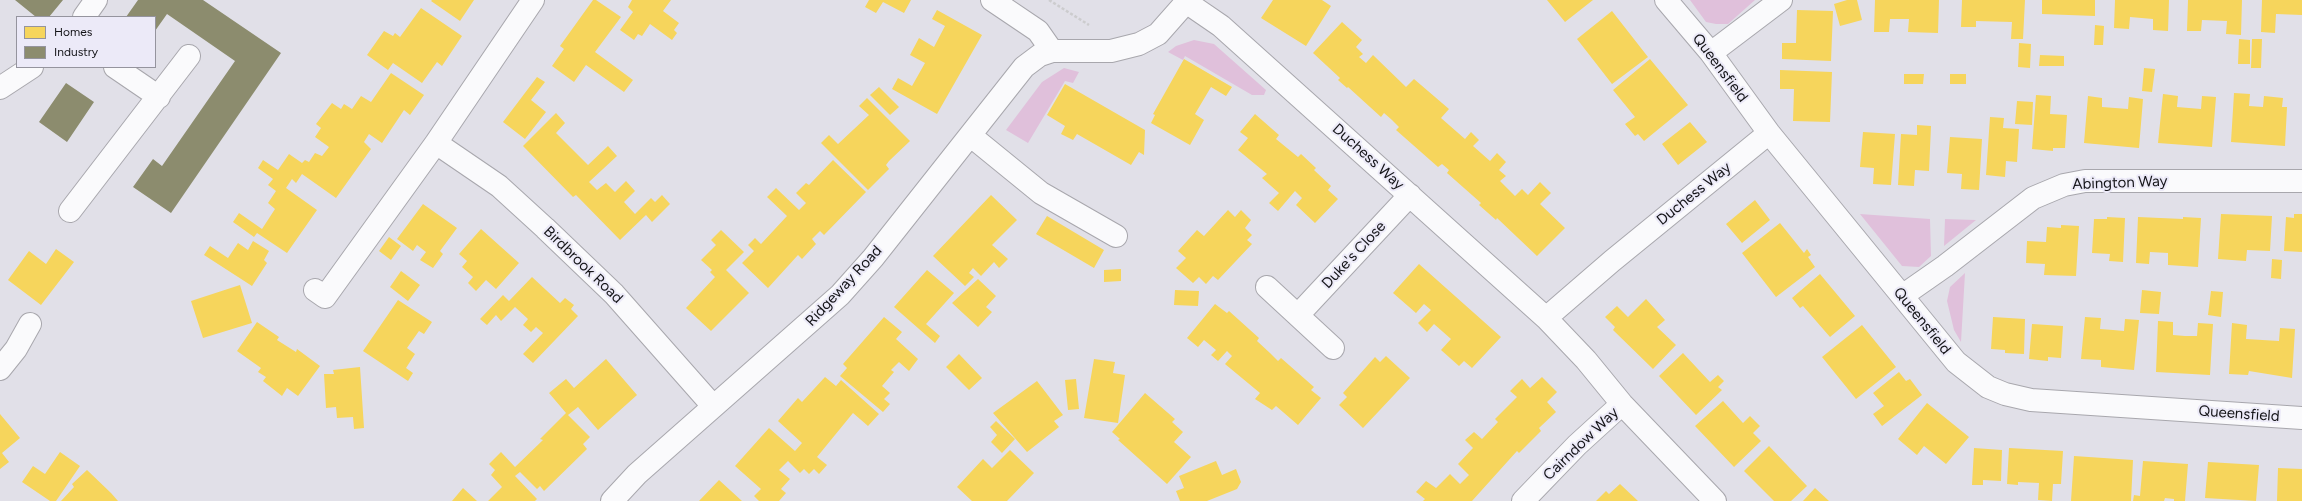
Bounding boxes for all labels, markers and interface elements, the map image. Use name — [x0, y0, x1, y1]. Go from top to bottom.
legend — [16, 16, 156, 68]
text: Homes — [54, 25, 92, 39]
street label: Queensfield — [1688, 30, 1752, 106]
text: Industry — [54, 45, 98, 59]
street label: Duchess Way — [1328, 120, 1408, 194]
street label: Duchess Way — [1653, 159, 1735, 229]
street label: Abington Way — [2072, 172, 2168, 194]
street label: Duke's Close — [1318, 218, 1390, 292]
street label: Birdbrook Road — [540, 223, 626, 307]
street label: Ridgeway Road — [802, 242, 886, 330]
street label: Queensfield — [1889, 284, 1955, 358]
street label: Queensfield — [2198, 402, 2280, 426]
street label: Cairndow Way — [1540, 404, 1622, 484]

